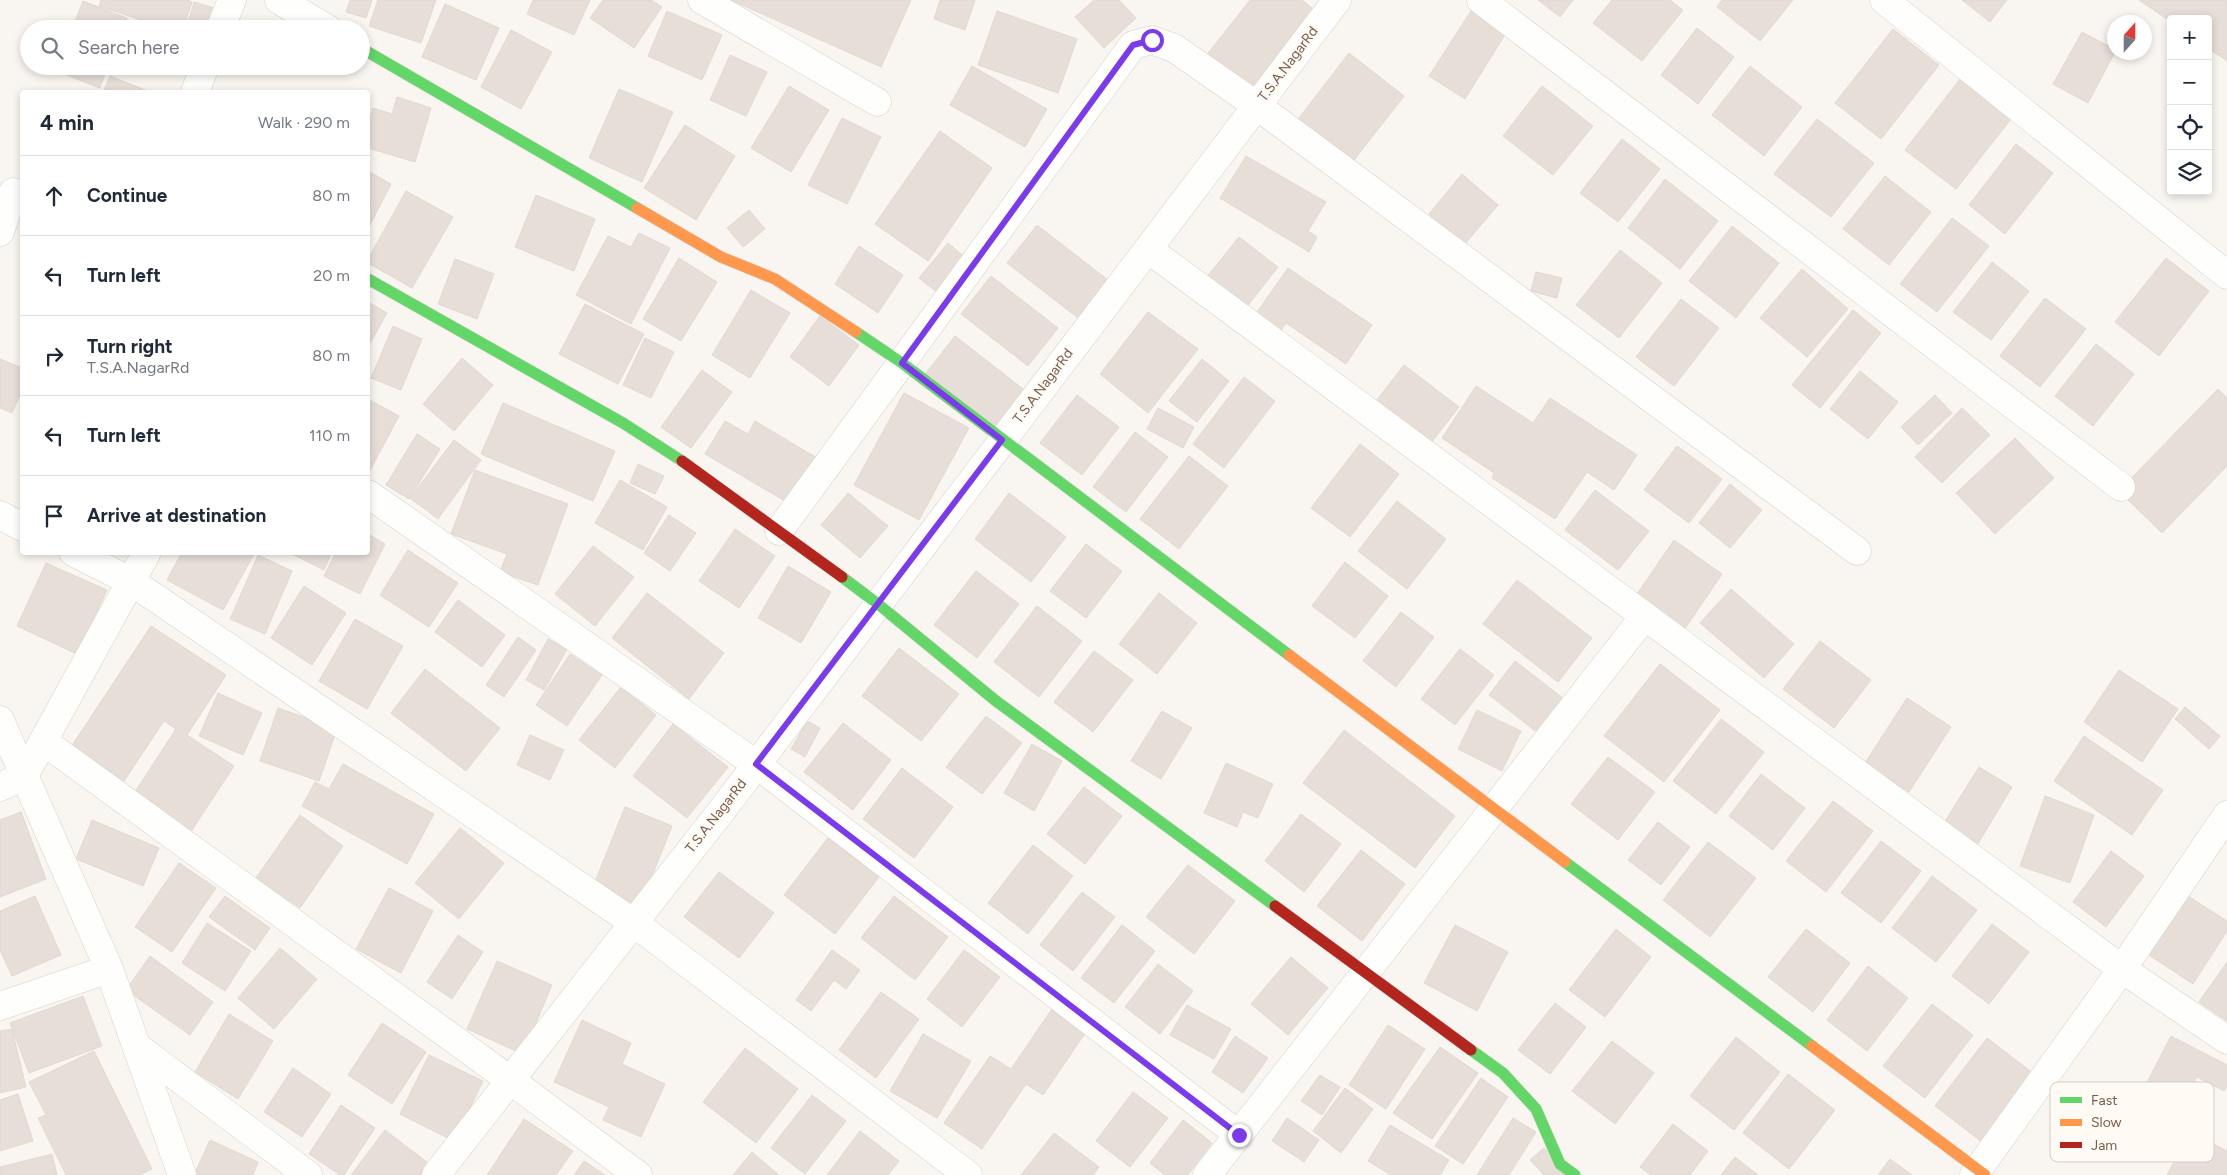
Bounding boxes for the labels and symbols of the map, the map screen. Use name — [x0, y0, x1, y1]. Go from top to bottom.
north arrow — [2107, 15, 2152, 60]
street label: T.S.A.NagarRd — [1254, 23, 1322, 105]
route start — [1141, 29, 1164, 52]
street label: T.S.A.NagarRd — [1009, 345, 1077, 427]
street label: T.S.A.NagarRd — [682, 775, 750, 857]
legend — [2050, 1082, 2214, 1162]
text: Fast — [2091, 1092, 2117, 1109]
text: Slow — [2091, 1114, 2122, 1131]
route end — [1228, 1124, 1251, 1147]
text: Jam — [2091, 1137, 2117, 1154]

